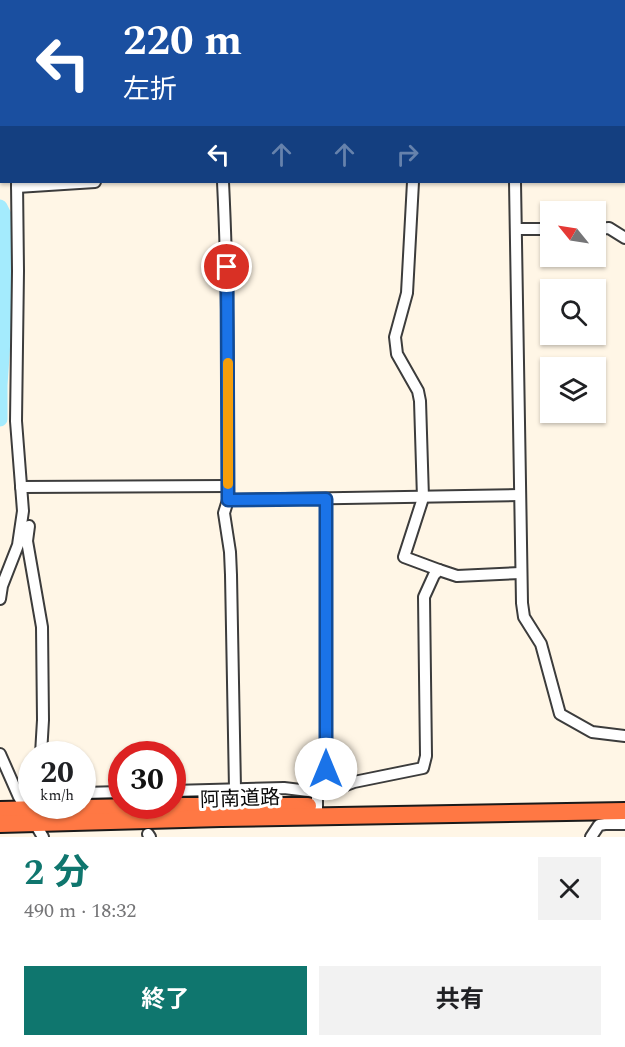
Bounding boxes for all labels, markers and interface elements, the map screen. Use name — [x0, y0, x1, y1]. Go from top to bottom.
text: 220 m — [123, 10, 242, 73]
icon: left — [24, 24, 102, 102]
text: 左折 — [123, 69, 177, 111]
icon: left — [202, 138, 235, 171]
icon: ahead — [265, 138, 298, 171]
icon: ahead — [328, 138, 361, 171]
icon: right — [391, 138, 424, 171]
north arrow — [540, 201, 606, 267]
map controls — [540, 201, 606, 423]
pin — [201, 241, 252, 292]
icon: arrive — [210, 250, 243, 283]
button: search — [540, 279, 606, 345]
button: layers — [540, 357, 606, 423]
position arrow — [294, 737, 358, 801]
speed limit sign: 30 — [108, 741, 186, 819]
text: 20 — [40, 750, 74, 796]
street label: 阿南道路 — [200, 783, 281, 815]
text: km/h — [40, 784, 74, 807]
text: 2 分 — [24, 846, 89, 901]
button: close — [538, 857, 601, 920]
text: 490 m · 18:32 — [24, 896, 136, 926]
button: 終了 — [24, 966, 307, 1035]
button: 共有 — [319, 966, 601, 1035]

